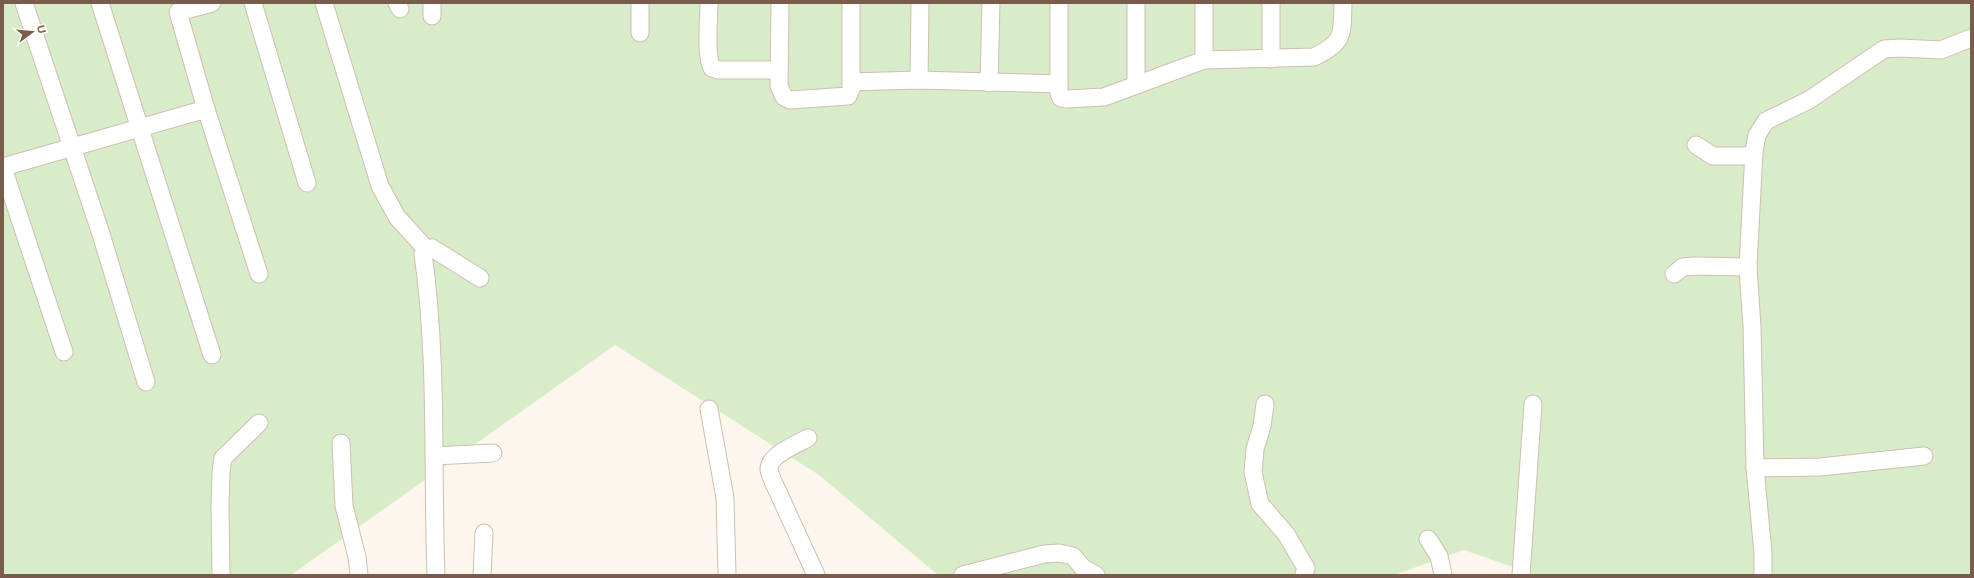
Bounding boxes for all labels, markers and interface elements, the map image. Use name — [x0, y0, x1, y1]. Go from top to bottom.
north arrow — [12, 12, 52, 52]
text: U — [35, 24, 48, 35]

